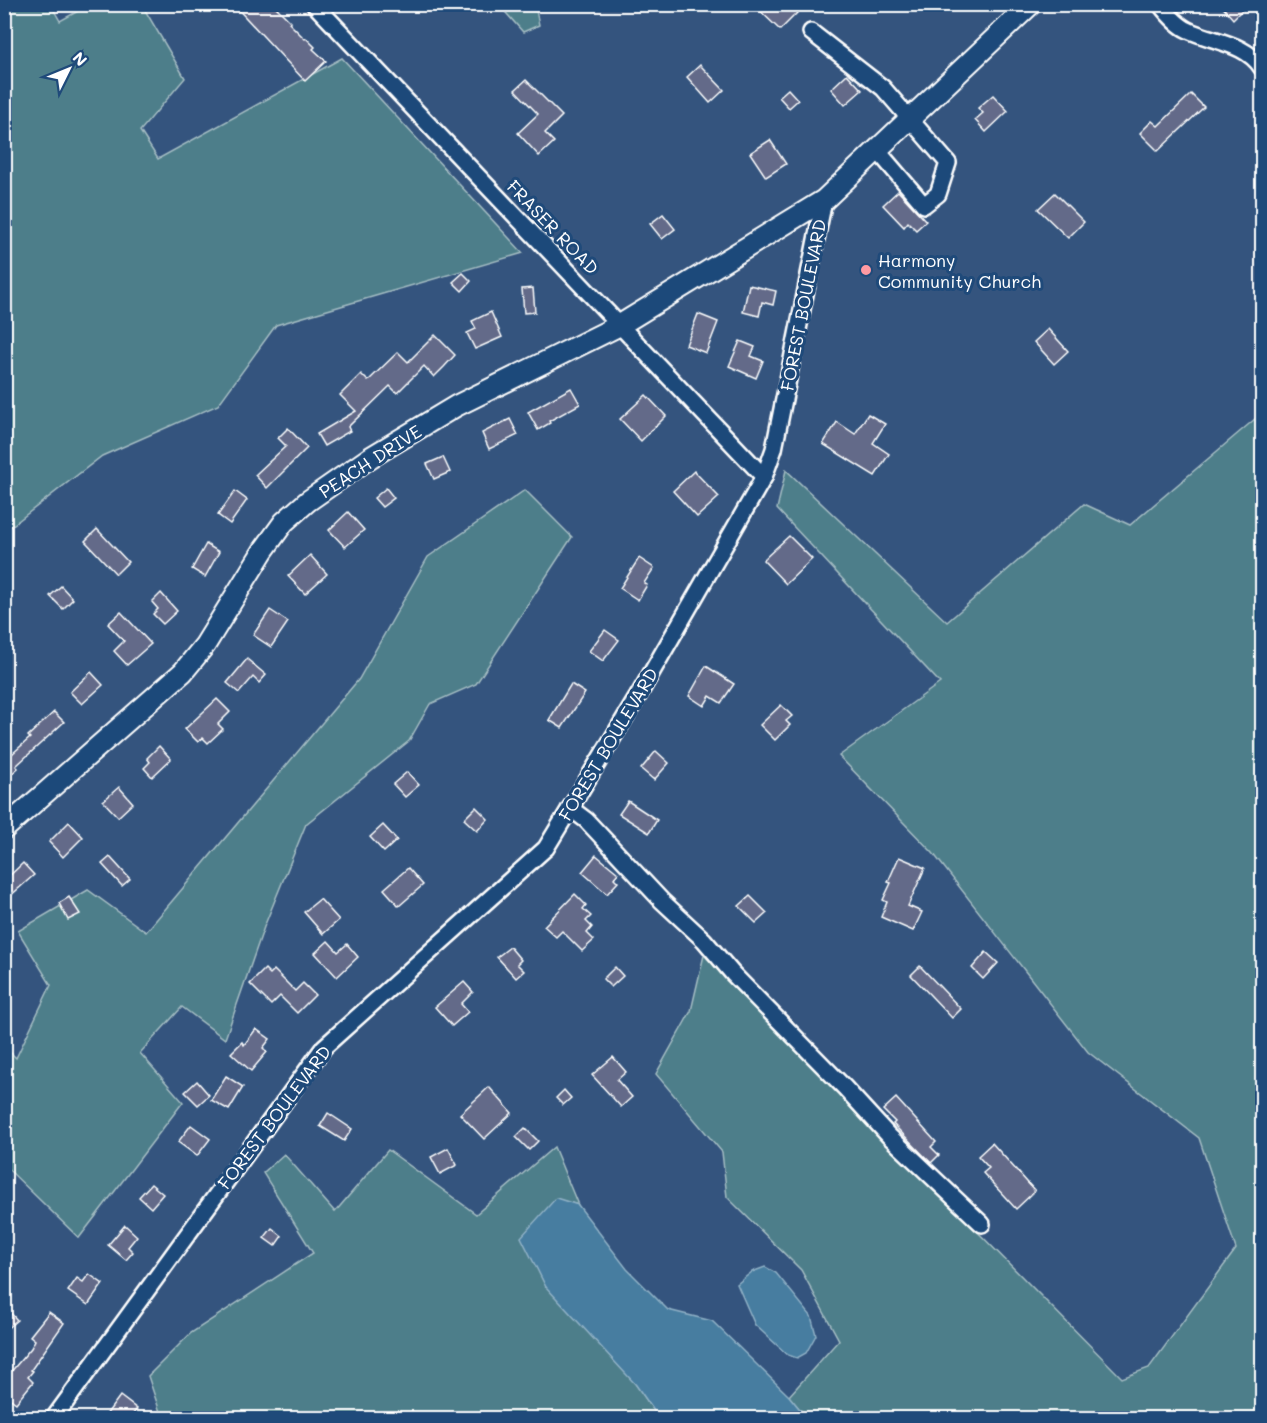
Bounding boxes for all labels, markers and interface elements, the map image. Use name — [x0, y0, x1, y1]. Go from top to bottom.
north arrow — [39, 39, 99, 99]
text: N — [69, 47, 92, 70]
street label: FRASER ROAD — [502, 175, 604, 279]
street label: FOREST BOULEVARD — [775, 217, 831, 393]
place label: Harmony Community Church — [878, 248, 1041, 293]
marker: Harmony Community Church — [859, 263, 873, 277]
street label: PEACH DRIVE — [314, 419, 426, 503]
street label: FOREST BOULEVARD — [553, 663, 663, 825]
street label: FOREST BOULEVARD — [212, 1040, 336, 1194]

